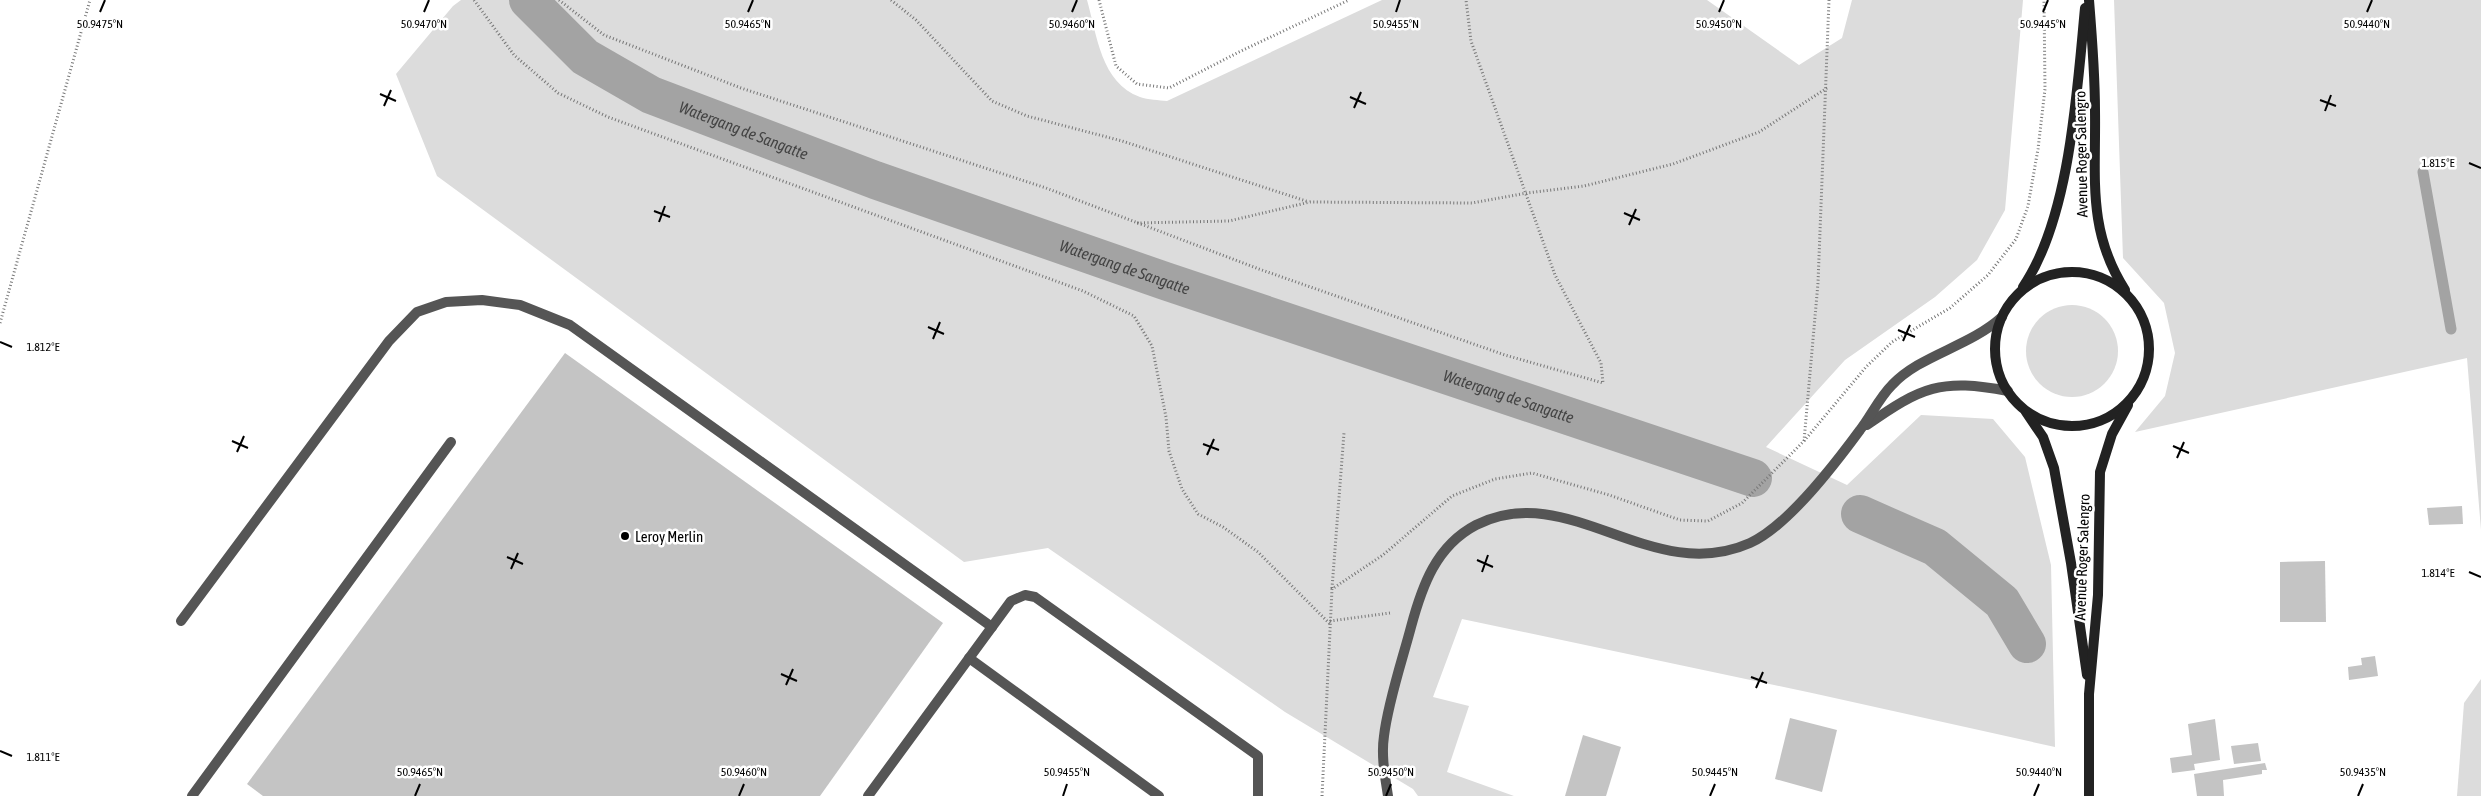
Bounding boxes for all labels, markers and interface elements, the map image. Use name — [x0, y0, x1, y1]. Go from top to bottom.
text: 50.9475°N — [77, 17, 123, 31]
text: 50.9470°N — [401, 17, 447, 31]
text: 50.9465°N — [725, 17, 771, 31]
text: 50.9460°N — [1049, 17, 1095, 31]
text: 50.9455°N — [1373, 17, 1419, 31]
text: 50.9450°N — [1696, 17, 1742, 31]
text: 50.9445°N — [2020, 17, 2066, 31]
text: 50.9440°N — [2344, 17, 2390, 31]
street label: Avenue Roger Salengro — [2071, 91, 2091, 217]
water label: Watergang de Sangatte — [677, 98, 811, 163]
text: 1.815°E — [2421, 156, 2455, 170]
water label: Watergang de Sangatte — [1057, 236, 1192, 298]
text: 1.812°E — [26, 340, 60, 354]
water label: Watergang de Sangatte — [1441, 366, 1576, 426]
street label: Avenue Roger Salengro — [2071, 493, 2093, 621]
place label: Leroy Merlin — [635, 528, 703, 545]
marker: Leroy Merlin — [619, 530, 631, 542]
text: 1.814°E — [2421, 566, 2455, 580]
text: 1.811°E — [26, 750, 60, 764]
text: 50.9465°N — [397, 765, 443, 779]
text: 50.9460°N — [721, 765, 767, 779]
text: 50.9455°N — [1044, 765, 1090, 779]
text: 50.9450°N — [1368, 765, 1414, 779]
text: 50.9445°N — [1692, 765, 1738, 779]
text: 50.9440°N — [2016, 765, 2062, 779]
text: 50.9435°N — [2340, 765, 2386, 779]

